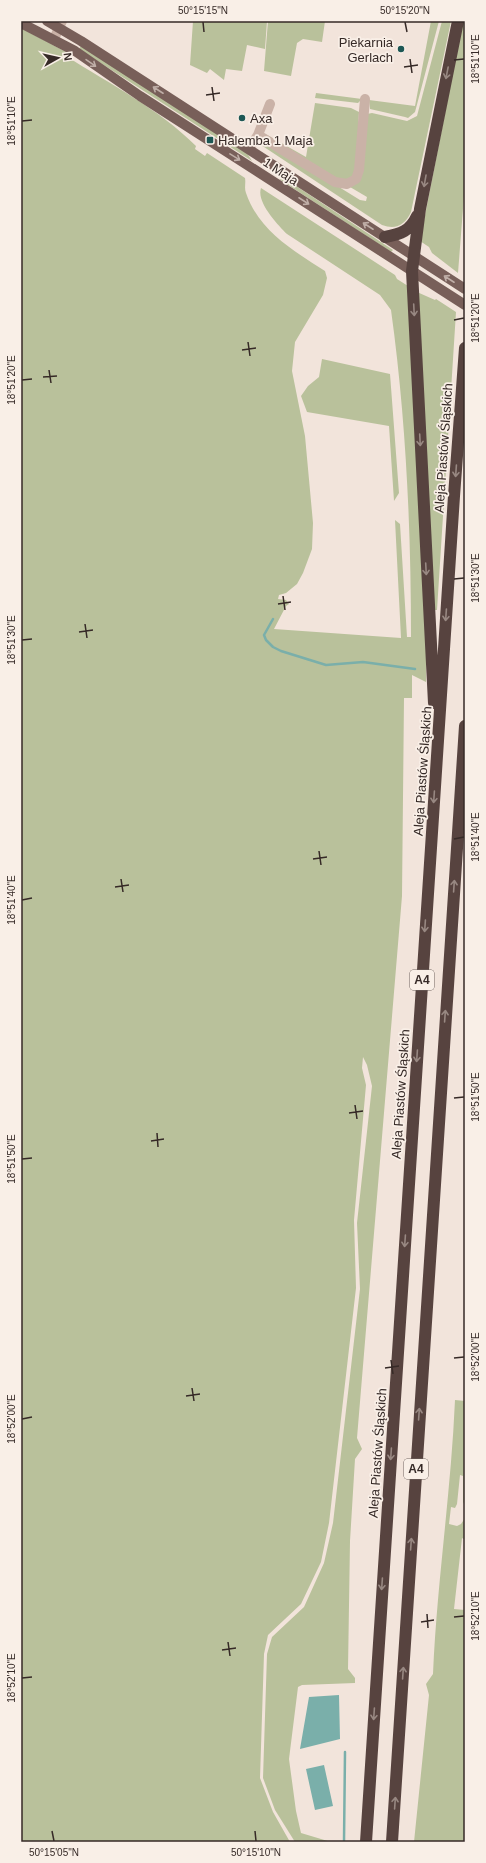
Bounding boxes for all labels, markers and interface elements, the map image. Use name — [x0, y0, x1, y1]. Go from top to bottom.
text: 50°15'15"N — [178, 5, 228, 16]
text: 50°15'20"N — [380, 5, 430, 16]
text: 18°51'10"E — [470, 34, 481, 84]
place label: Piekarnia Gerlach — [339, 35, 394, 65]
north arrow — [38, 38, 78, 78]
marker: Piekarnia Gerlach — [396, 44, 406, 54]
text: N — [61, 52, 74, 61]
one-way arrow — [86, 58, 97, 67]
one-way arrow — [443, 66, 451, 79]
one-way arrow — [152, 86, 163, 95]
text: 18°51'10"E — [6, 96, 17, 146]
place label: Axa — [250, 111, 273, 126]
marker: Axa — [237, 113, 247, 123]
place label: Halemba 1 Maja — [218, 133, 313, 148]
marker: Halemba 1 Maja — [205, 135, 215, 145]
one-way arrow — [229, 153, 241, 161]
street label: 1 Maja — [260, 155, 302, 189]
one-way arrow — [421, 174, 429, 187]
one-way arrow — [299, 197, 310, 205]
one-way arrow — [363, 222, 374, 231]
one-way arrow — [444, 275, 455, 283]
text: 18°51'20"E — [470, 293, 481, 343]
one-way arrow — [410, 303, 418, 316]
text: 18°51'20"E — [6, 355, 17, 405]
street label: Aleja Piastów Śląskich — [431, 383, 456, 513]
one-way arrow — [416, 433, 424, 446]
one-way arrow — [452, 464, 459, 477]
text: 18°51'30"E — [470, 553, 481, 603]
one-way arrow — [423, 562, 430, 575]
one-way arrow — [442, 608, 450, 621]
text: 18°51'30"E — [6, 615, 17, 665]
street label: Aleja Piastów Śląskich — [410, 706, 435, 836]
one-way arrow — [431, 790, 438, 803]
text: 18°51'40"E — [470, 812, 481, 862]
text: 18°51'40"E — [6, 875, 17, 925]
one-way arrow — [451, 880, 458, 893]
one-way arrow — [422, 919, 429, 932]
road number: A4 — [410, 970, 434, 990]
one-way arrow — [442, 1009, 449, 1022]
street label: Aleja Piastów Śląskich — [388, 1029, 413, 1159]
one-way arrow — [413, 1049, 420, 1062]
text: 18°51'50"E — [470, 1072, 481, 1122]
text: 18°51'50"E — [6, 1134, 17, 1184]
one-way arrow — [402, 1234, 409, 1247]
text: 18°52'00"E — [470, 1332, 481, 1382]
street label: Aleja Piastów Śląskich — [365, 1388, 390, 1518]
text: 18°52'00"E — [6, 1394, 17, 1444]
one-way arrow — [416, 1408, 423, 1421]
one-way arrow — [388, 1447, 395, 1460]
road number: A4 — [404, 1459, 428, 1479]
one-way arrow — [407, 1538, 415, 1551]
one-way arrow — [379, 1577, 386, 1590]
text: 18°52'10"E — [470, 1591, 481, 1641]
text: 18°52'10"E — [6, 1653, 17, 1703]
one-way arrow — [399, 1667, 406, 1680]
one-way arrow — [370, 1707, 377, 1720]
one-way arrow — [391, 1797, 398, 1810]
text: 50°15'05"N — [29, 1847, 79, 1858]
text: 50°15'10"N — [231, 1847, 281, 1858]

